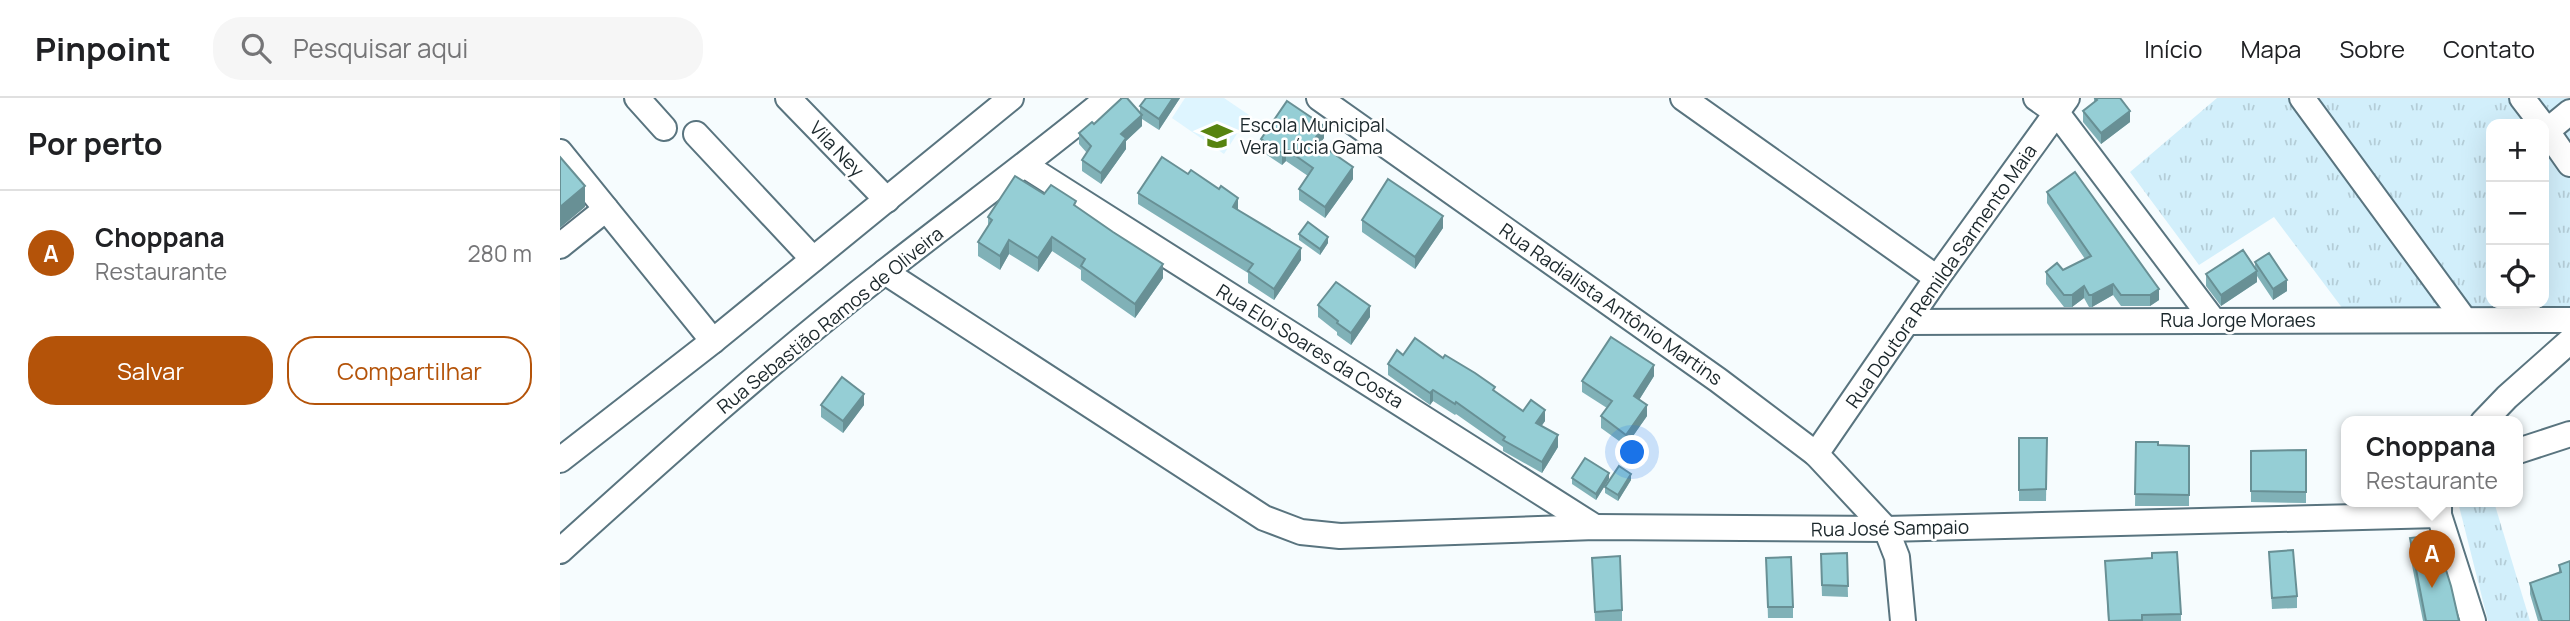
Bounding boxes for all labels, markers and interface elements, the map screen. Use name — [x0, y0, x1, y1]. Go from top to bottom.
search box — [213, 17, 703, 80]
text: Pinpoint — [35, 26, 171, 71]
icon: search — [237, 29, 275, 67]
text: Pesquisar aqui — [293, 30, 468, 66]
text: Início — [2144, 32, 2202, 65]
text: Mapa — [2240, 32, 2301, 65]
text: Sobre — [2339, 32, 2405, 65]
text: Contato — [2443, 32, 2535, 65]
place label: Escola Municipal Vera Lúcia Gama — [1240, 112, 1385, 160]
street label: Vila Ney — [804, 115, 870, 183]
school or university icon: Escola Municipal Vera Lúcia Gama — [1200, 119, 1234, 153]
map controls — [2486, 119, 2549, 308]
button: + — [2486, 119, 2549, 182]
text: Por perto — [28, 123, 163, 164]
street label: Rua Doutora Remilda Sarmento Maia — [1840, 139, 2042, 413]
button: − — [2486, 182, 2549, 245]
street label: Rua Radialista Antônio Martins — [1494, 217, 1728, 391]
text: Choppana — [95, 219, 225, 255]
street label: Rua Sebastião Ramos de Oliveira — [711, 221, 949, 419]
text: A — [43, 237, 59, 269]
text: 280 m — [467, 237, 532, 269]
button: locate — [2486, 245, 2549, 308]
text: Restaurante — [95, 255, 227, 287]
street label: Rua Eloi Soares da Costa — [1212, 278, 1408, 414]
street label: Rua Jorge Moraes — [2160, 307, 2316, 333]
button: Salvar — [28, 336, 273, 405]
button: Compartilhar — [287, 336, 532, 405]
popup — [2341, 416, 2523, 507]
text: Choppana — [2366, 428, 2496, 464]
your location — [1615, 435, 1649, 469]
text: Restaurante — [2366, 464, 2498, 496]
street label: Rua José Sampaio — [1811, 514, 1969, 542]
pin: A — [2409, 530, 2455, 588]

